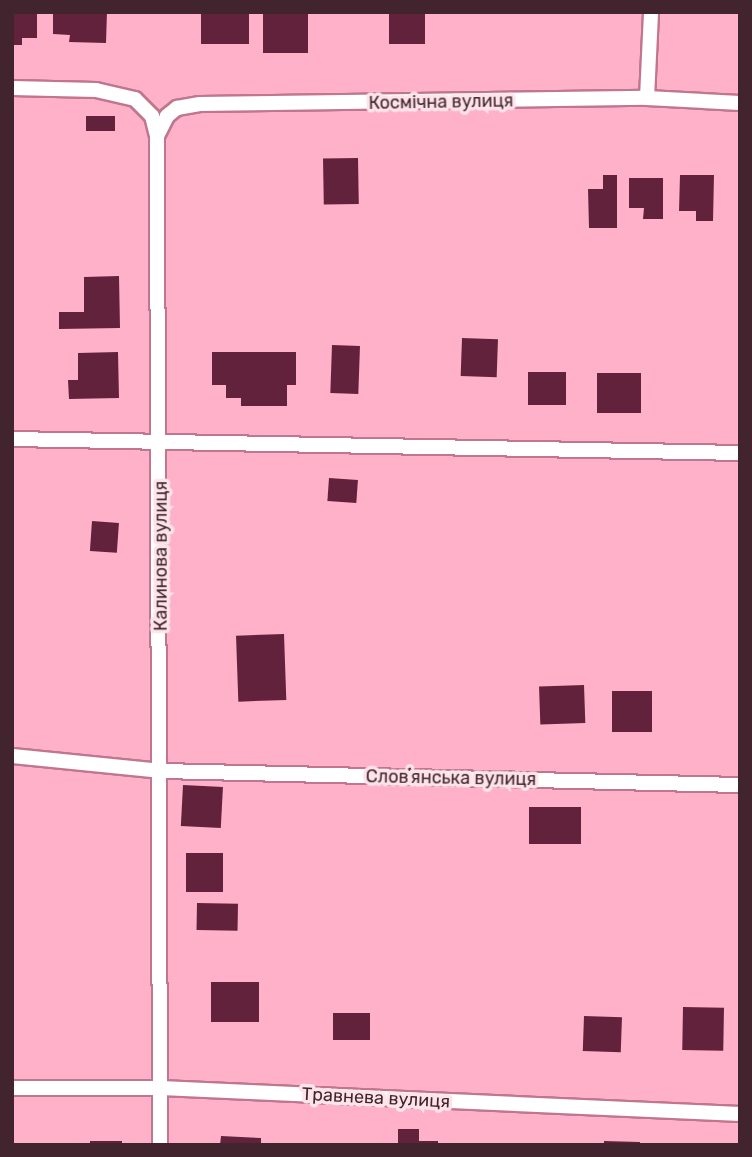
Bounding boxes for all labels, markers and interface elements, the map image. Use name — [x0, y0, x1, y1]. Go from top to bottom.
street label: Космічна вулиця — [368, 90, 514, 114]
street label: Калинова вулиця — [150, 481, 172, 631]
street label: Словʼянська вулиця — [366, 766, 536, 790]
street label: Травнева вулиця — [301, 1083, 451, 1113]

